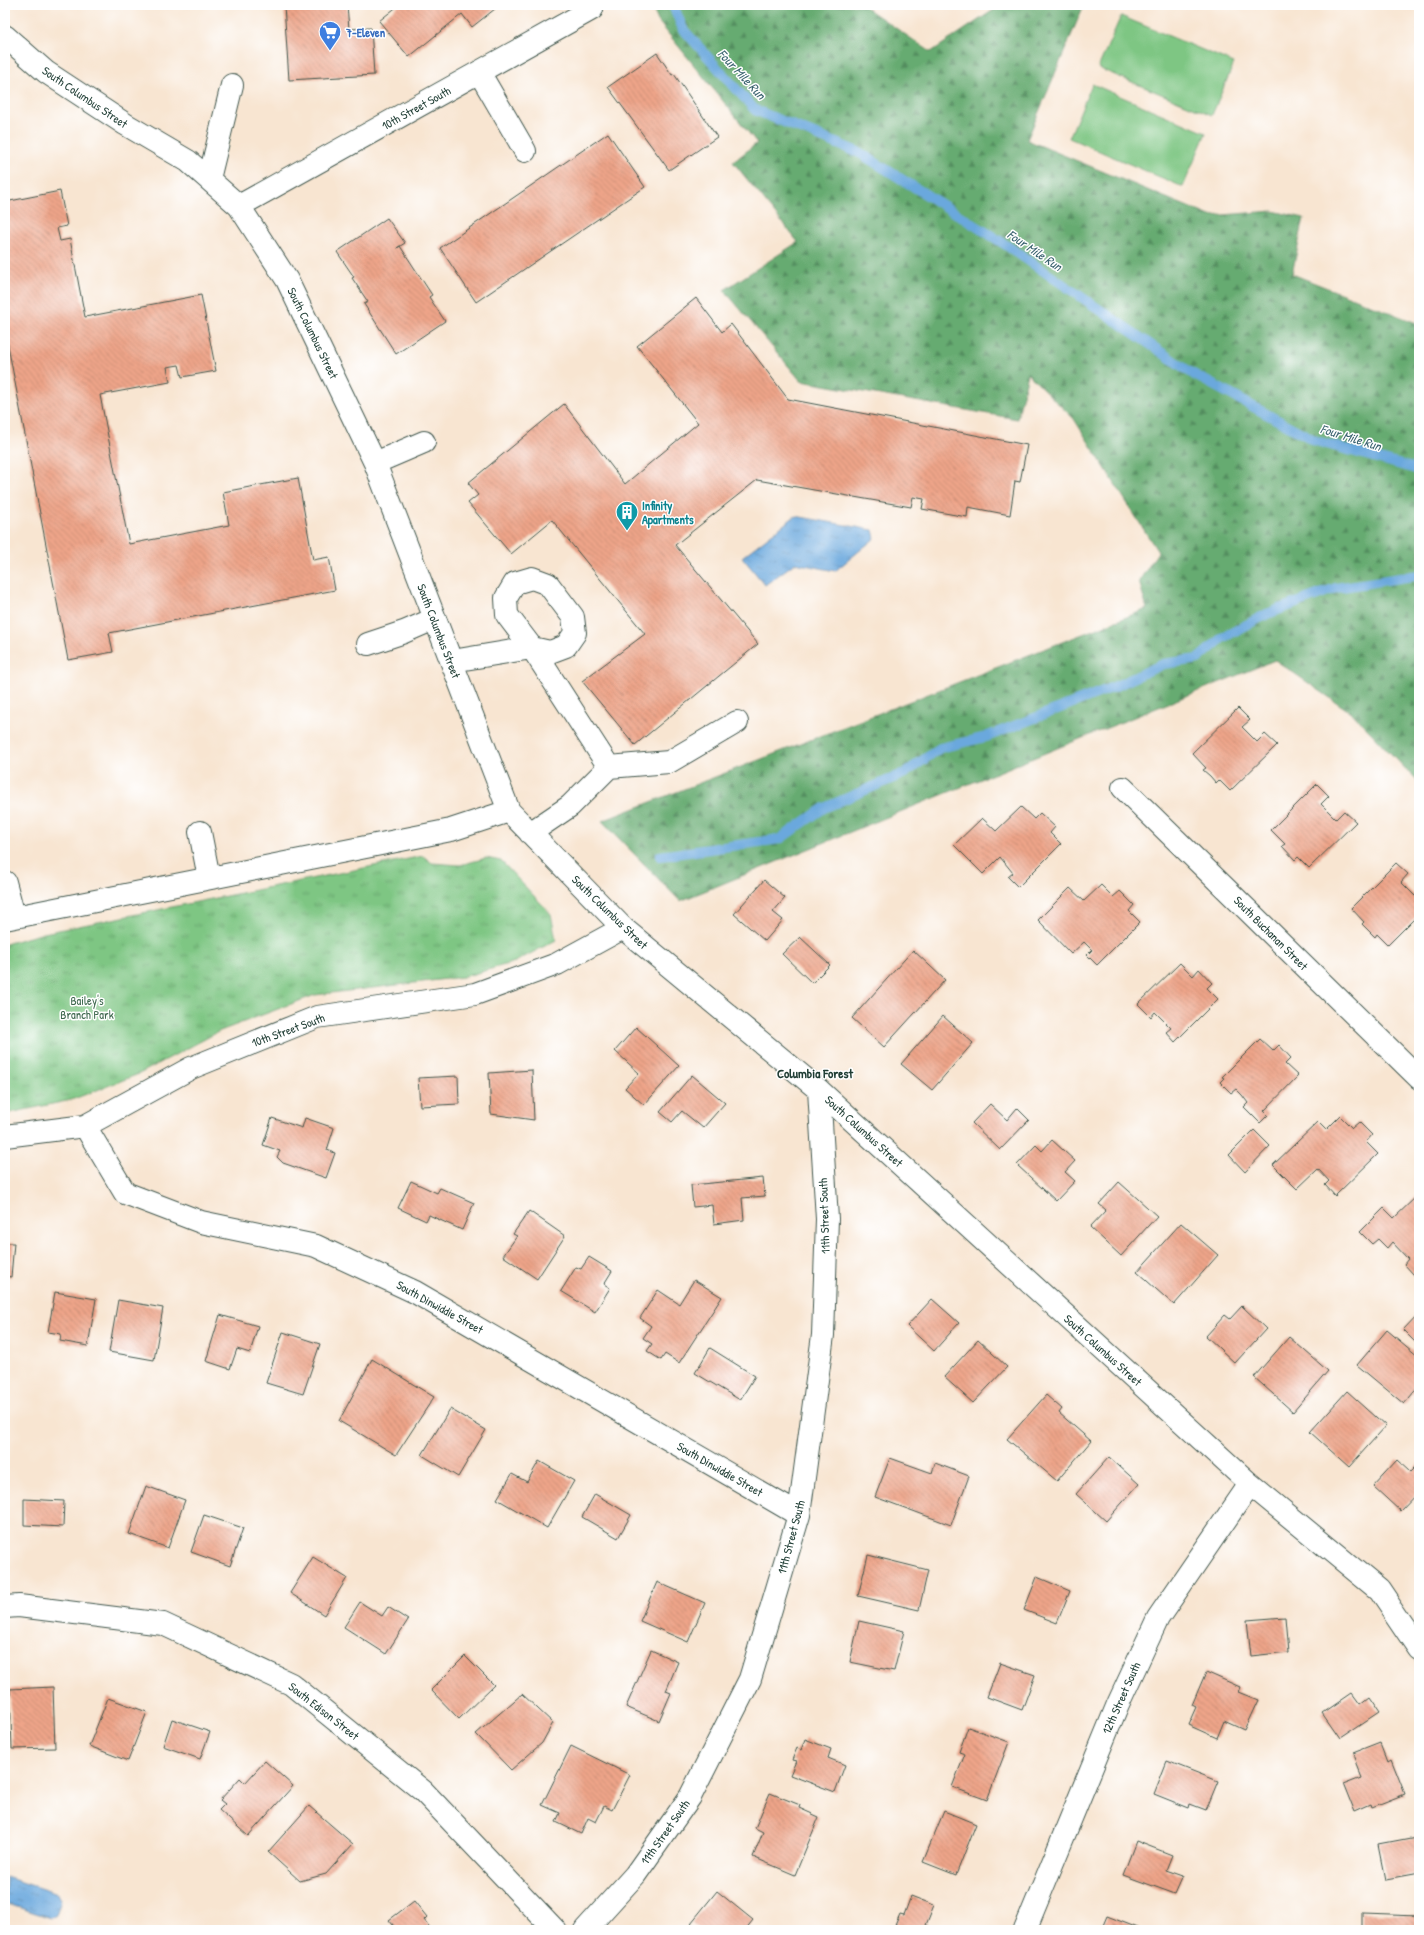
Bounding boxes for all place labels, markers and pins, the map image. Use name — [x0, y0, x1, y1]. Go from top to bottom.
supermarket icon: 7-Eleven — [317, 19, 343, 52]
place label: 7-Eleven — [345, 24, 386, 41]
place label: Infinity Apartments — [642, 497, 694, 529]
building icon: Infinity Apartments — [614, 499, 640, 532]

